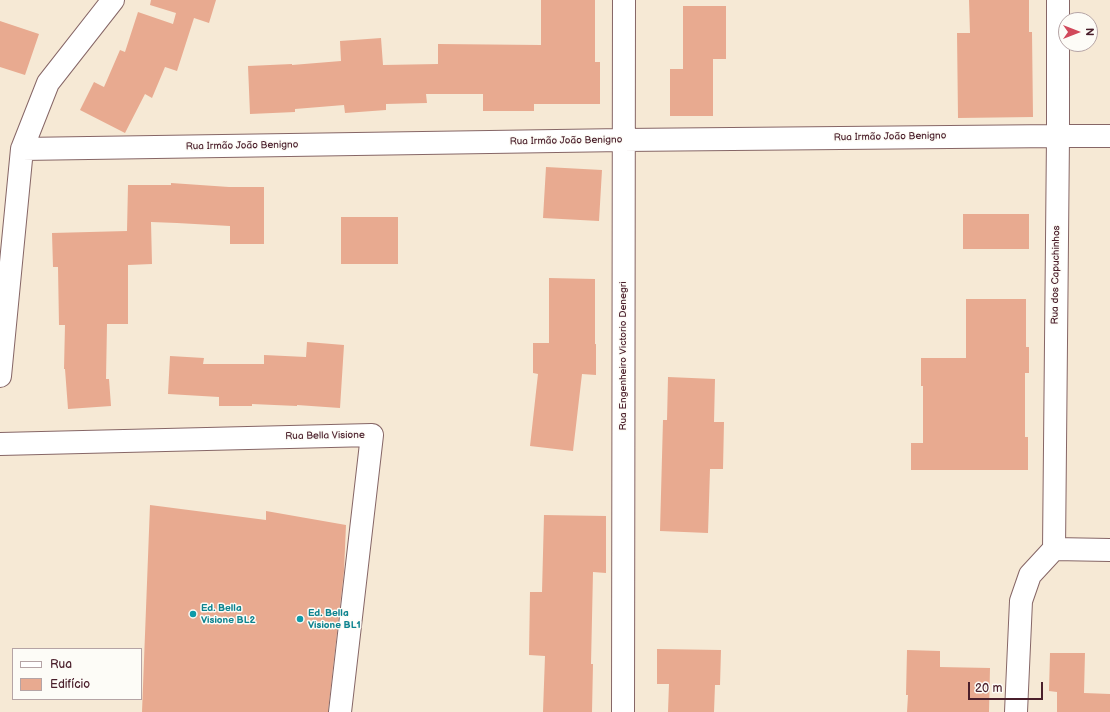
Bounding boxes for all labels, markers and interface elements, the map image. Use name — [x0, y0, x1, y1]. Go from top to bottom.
north arrow — [1058, 12, 1098, 52]
text: N — [1083, 28, 1096, 36]
street label: Rua Irmão João Benigno — [834, 130, 946, 144]
street label: Rua Irmão João Benigno — [510, 134, 622, 148]
street label: Rua Irmão João Benigno — [186, 139, 298, 153]
street label: Rua dos Capuchinhos — [1049, 225, 1063, 325]
street label: Rua Engenheiro Victorio Denegri — [617, 281, 629, 431]
street label: Rua Bella Visione — [285, 429, 365, 443]
place label: Ed. Bella Visione BL2 — [201, 602, 255, 626]
place label: Ed. Bella Visione BL1 — [308, 607, 361, 630]
marker: Ed. Bella Visione BL2 — [188, 609, 198, 619]
marker: Ed. Bella Visione BL1 — [295, 614, 305, 624]
legend — [12, 648, 142, 700]
text: Rua — [50, 657, 72, 672]
scale bar — [970, 674, 1045, 700]
text: Edifício — [50, 677, 90, 692]
text: 20 m — [975, 681, 1002, 696]

